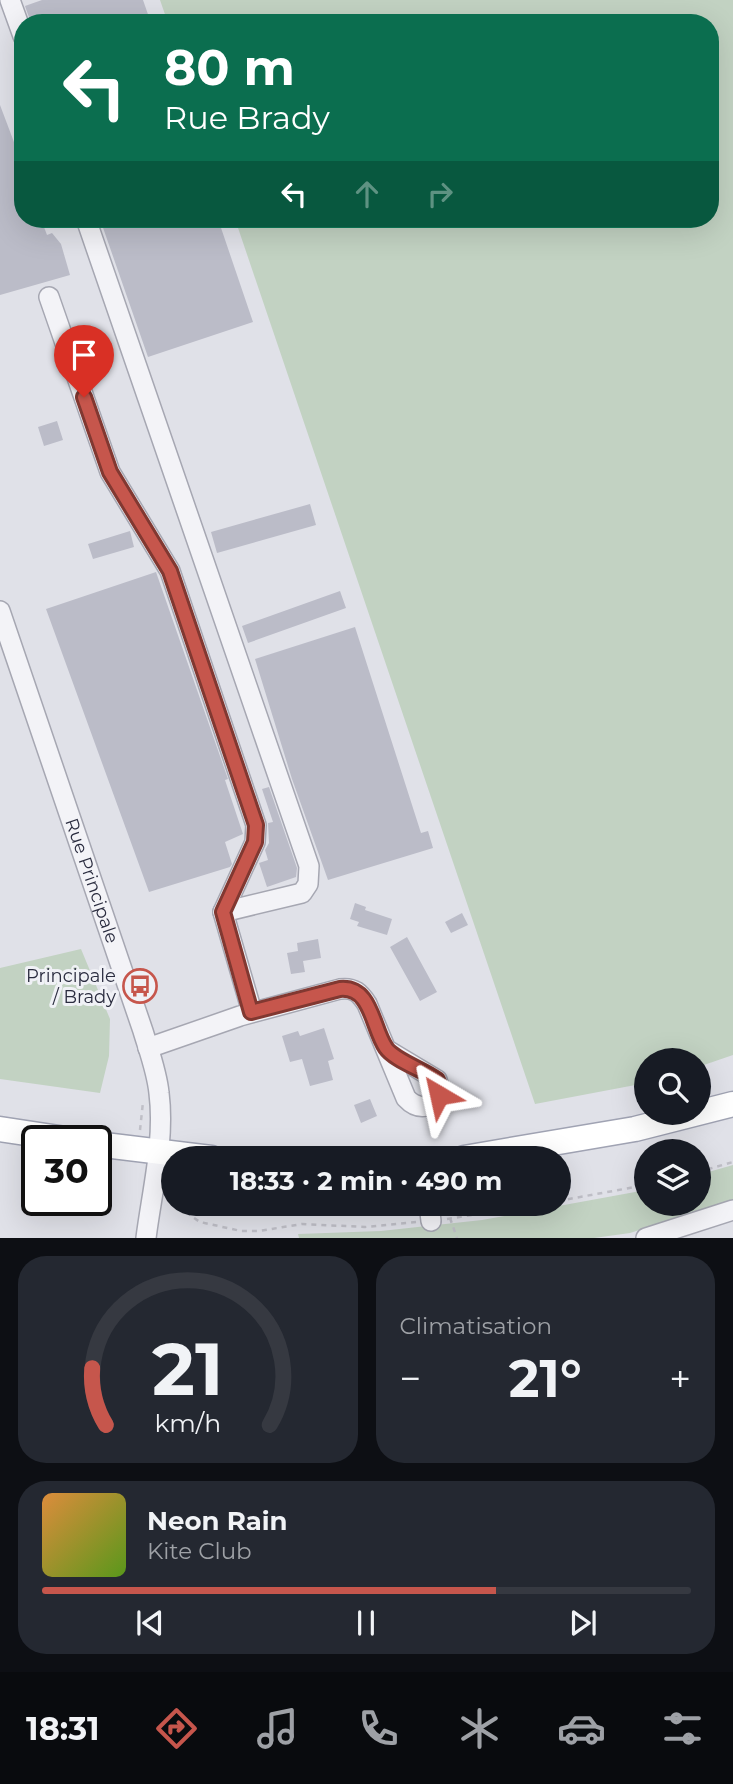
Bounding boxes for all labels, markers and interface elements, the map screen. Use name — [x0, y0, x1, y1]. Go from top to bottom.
text: 80 m — [164, 38, 295, 97]
icon: left — [49, 42, 140, 133]
text: Rue Brady — [164, 98, 330, 137]
icon: left — [275, 175, 313, 213]
icon: ahead — [348, 175, 386, 213]
icon: right — [421, 175, 459, 213]
pin — [54, 325, 114, 397]
icon: arrive — [65, 336, 103, 374]
street label: Rue Principale — [60, 815, 123, 946]
place label: Principale / Brady — [26, 965, 116, 1008]
bus stop icon: Principale / Brady — [121, 967, 159, 1005]
map controls — [634, 1048, 711, 1216]
button: search — [634, 1048, 711, 1125]
position arrow — [402, 1058, 476, 1132]
speed limit sign: 30 — [21, 1125, 112, 1216]
button: layers — [634, 1139, 711, 1216]
text: 18:33 · 2 min · 490 m — [230, 1165, 502, 1197]
text: Climatisation — [400, 1312, 552, 1340]
text: 21 — [152, 1326, 224, 1414]
text: 21° — [509, 1347, 582, 1410]
text: − — [400, 1355, 421, 1402]
text: + — [669, 1355, 691, 1402]
text: km/h — [154, 1408, 221, 1438]
text: Neon Rain — [147, 1505, 288, 1537]
text: Kite Club — [147, 1537, 252, 1565]
icon: previous — [131, 1604, 169, 1642]
icon: pause — [347, 1604, 385, 1642]
icon: next — [564, 1604, 602, 1642]
icon: directions — [152, 1704, 201, 1753]
icon: music — [253, 1704, 302, 1753]
icon: phone — [354, 1704, 403, 1753]
icon: climate — [455, 1704, 504, 1753]
icon: car — [557, 1704, 606, 1753]
icon: filters — [658, 1704, 707, 1753]
text: 18:31 — [26, 1709, 100, 1748]

